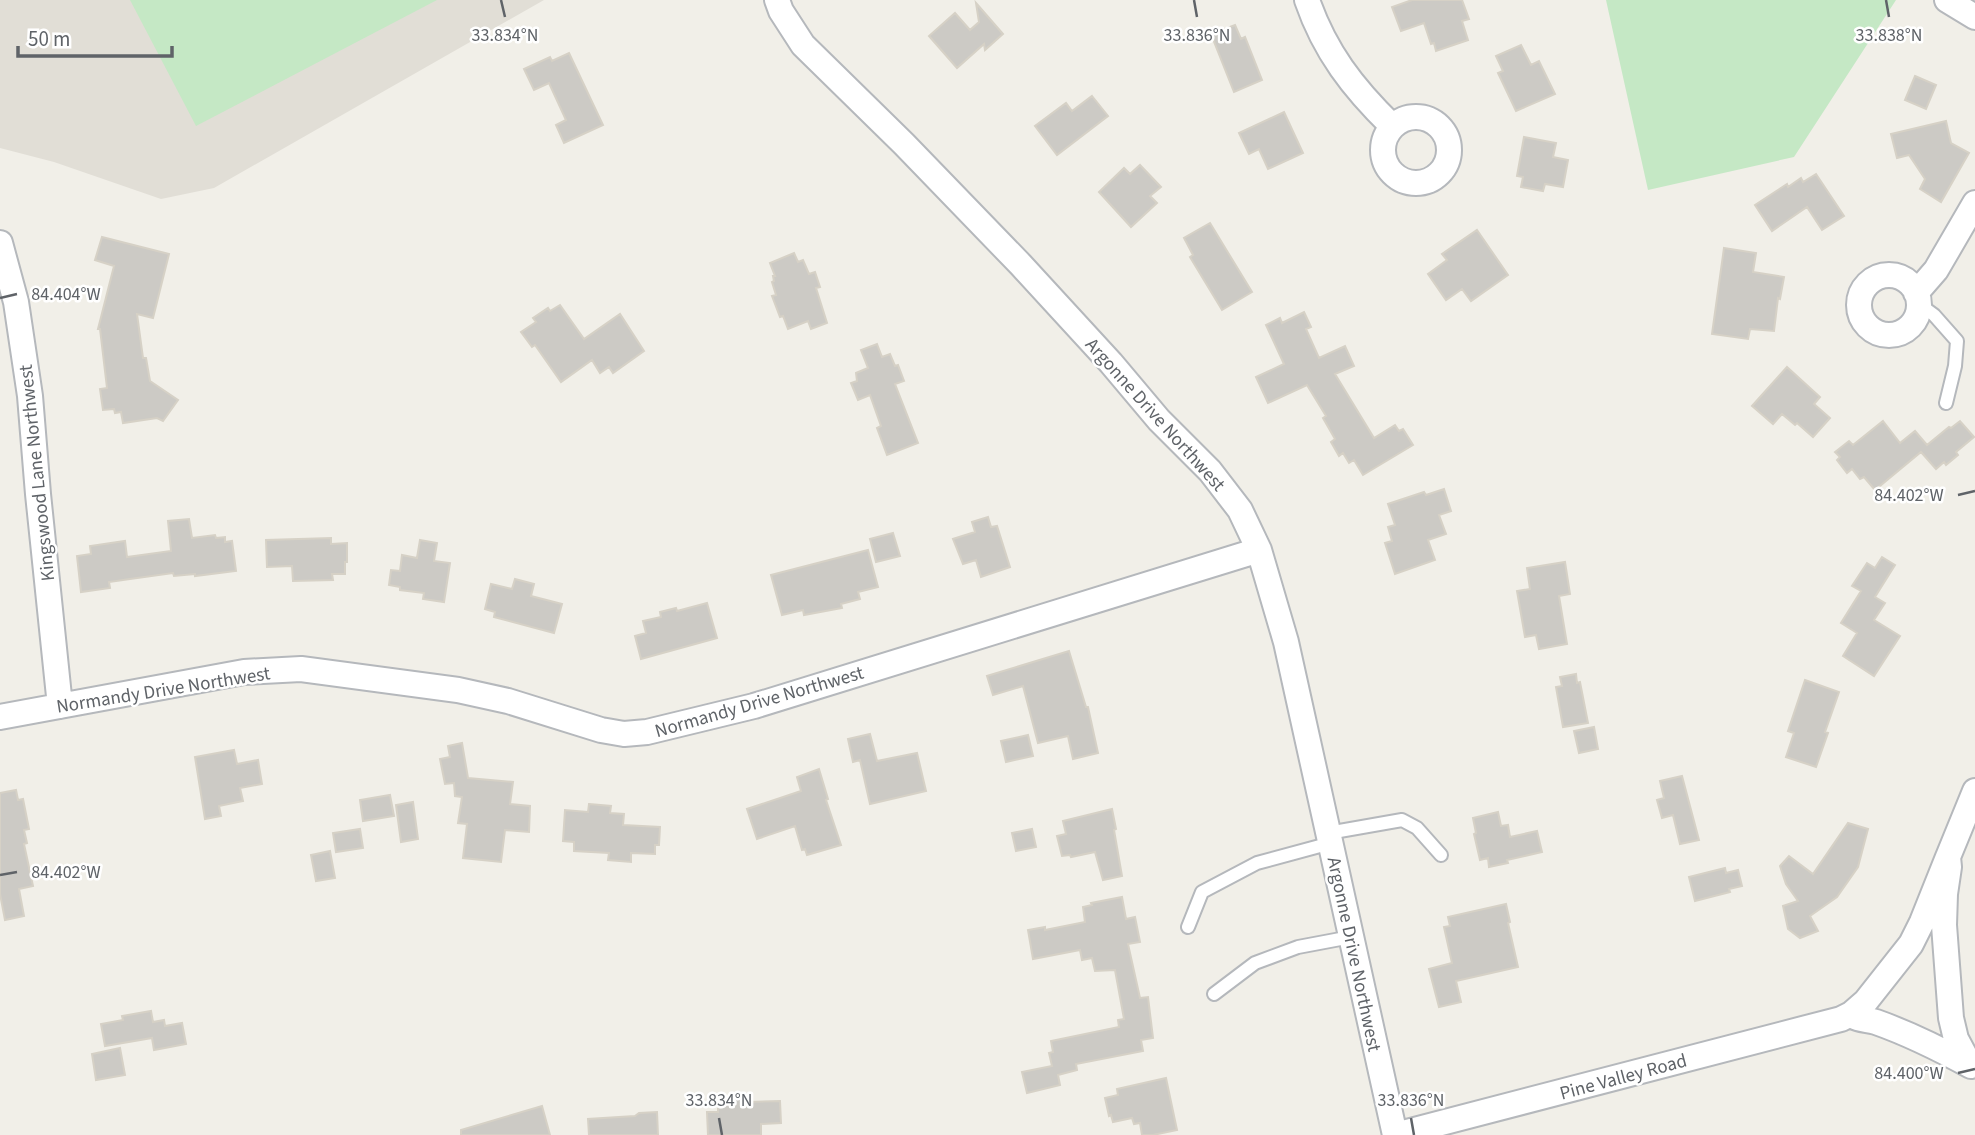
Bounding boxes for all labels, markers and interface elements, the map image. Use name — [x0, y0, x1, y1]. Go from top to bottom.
scale bar — [18, 14, 172, 58]
text: 33.834°N — [472, 23, 538, 48]
text: 33.836°N — [1164, 23, 1230, 48]
text: 33.838°N — [1856, 23, 1922, 48]
text: 50 m — [28, 24, 70, 54]
text: 84.404°W — [31, 282, 101, 307]
street label: Argonne Drive Northwest — [1079, 332, 1232, 498]
street label: Kingswood Lane Northwest — [13, 363, 62, 582]
text: 84.402°W — [1874, 483, 1944, 508]
street label: Normandy Drive Northwest — [54, 660, 273, 721]
street label: Normandy Drive Northwest — [652, 660, 868, 745]
street label: Argonne Drive Northwest — [1320, 855, 1387, 1055]
text: 84.402°W — [31, 860, 101, 885]
street label: Pine Valley Road — [1557, 1048, 1690, 1107]
text: 84.400°W — [1874, 1061, 1944, 1086]
text: 33.834°N — [686, 1088, 752, 1113]
text: 33.836°N — [1378, 1088, 1444, 1113]

